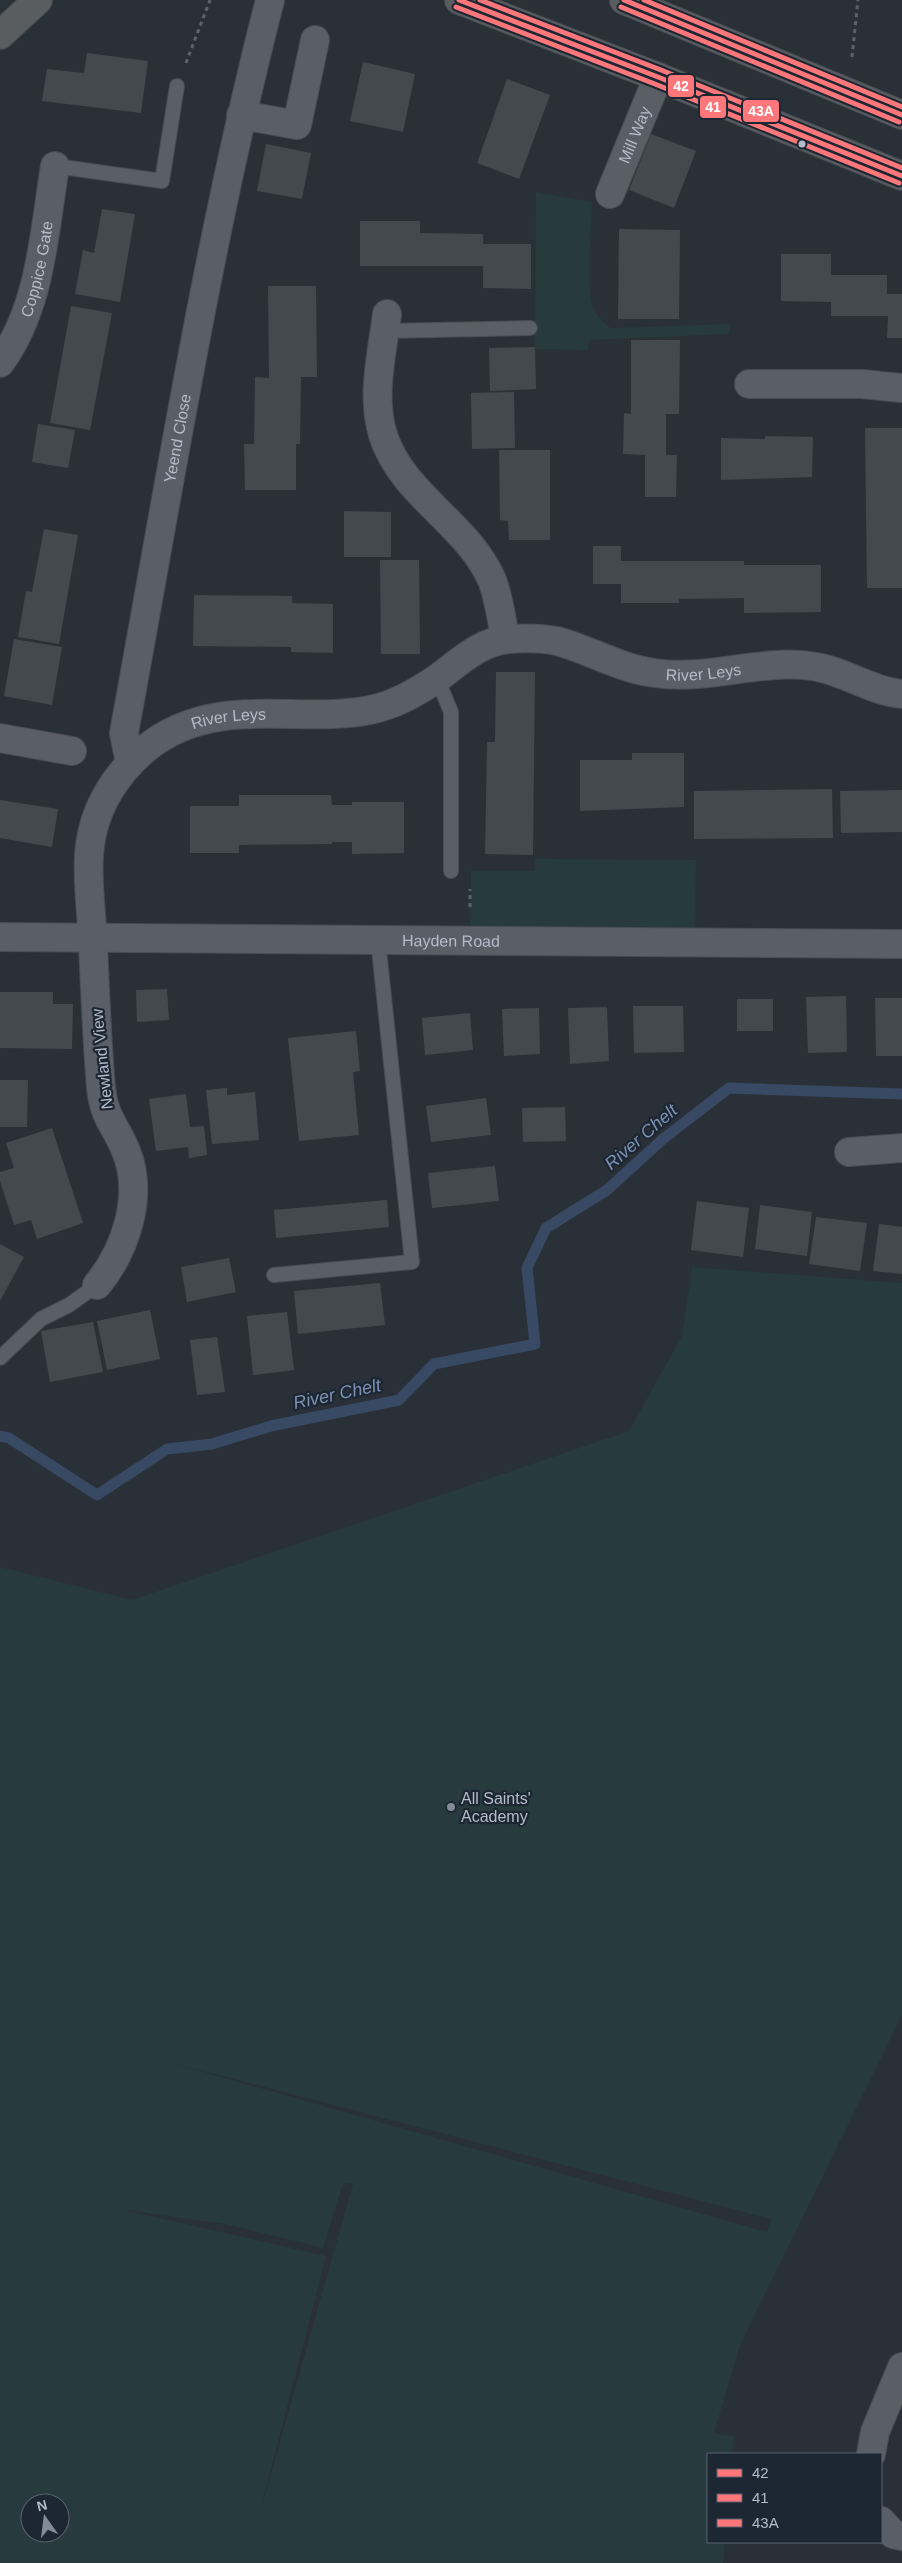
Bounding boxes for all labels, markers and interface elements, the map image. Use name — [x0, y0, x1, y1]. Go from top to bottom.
line badge: 42 — [667, 74, 695, 98]
text: 42 — [673, 78, 689, 94]
line badge: 41 — [699, 95, 727, 119]
text: 41 — [705, 99, 721, 115]
line badge: 43A — [742, 99, 780, 123]
text: 43A — [748, 103, 774, 119]
street label: Mill Way — [615, 104, 654, 166]
unlabelled marker — [797, 139, 807, 149]
street label: Coppice Gate — [17, 220, 55, 319]
street label: Yeend Close — [161, 392, 194, 484]
street label: River Leys — [665, 660, 742, 683]
street label: River Leys — [189, 705, 266, 732]
street label: Hayden Road — [402, 932, 500, 949]
street label: Newland View — [88, 1007, 116, 1110]
water label: River Chelt — [601, 1100, 682, 1174]
water label: River Chelt — [291, 1375, 384, 1413]
place label: All Saints' Academy — [461, 1790, 531, 1825]
marker: All Saints' Academy — [445, 1801, 457, 1813]
legend — [707, 2453, 882, 2543]
text: 42 — [752, 2464, 769, 2481]
text: 41 — [752, 2489, 769, 2506]
north arrow — [20, 2493, 70, 2543]
text: N — [35, 2496, 49, 2514]
text: 43A — [752, 2514, 779, 2531]

